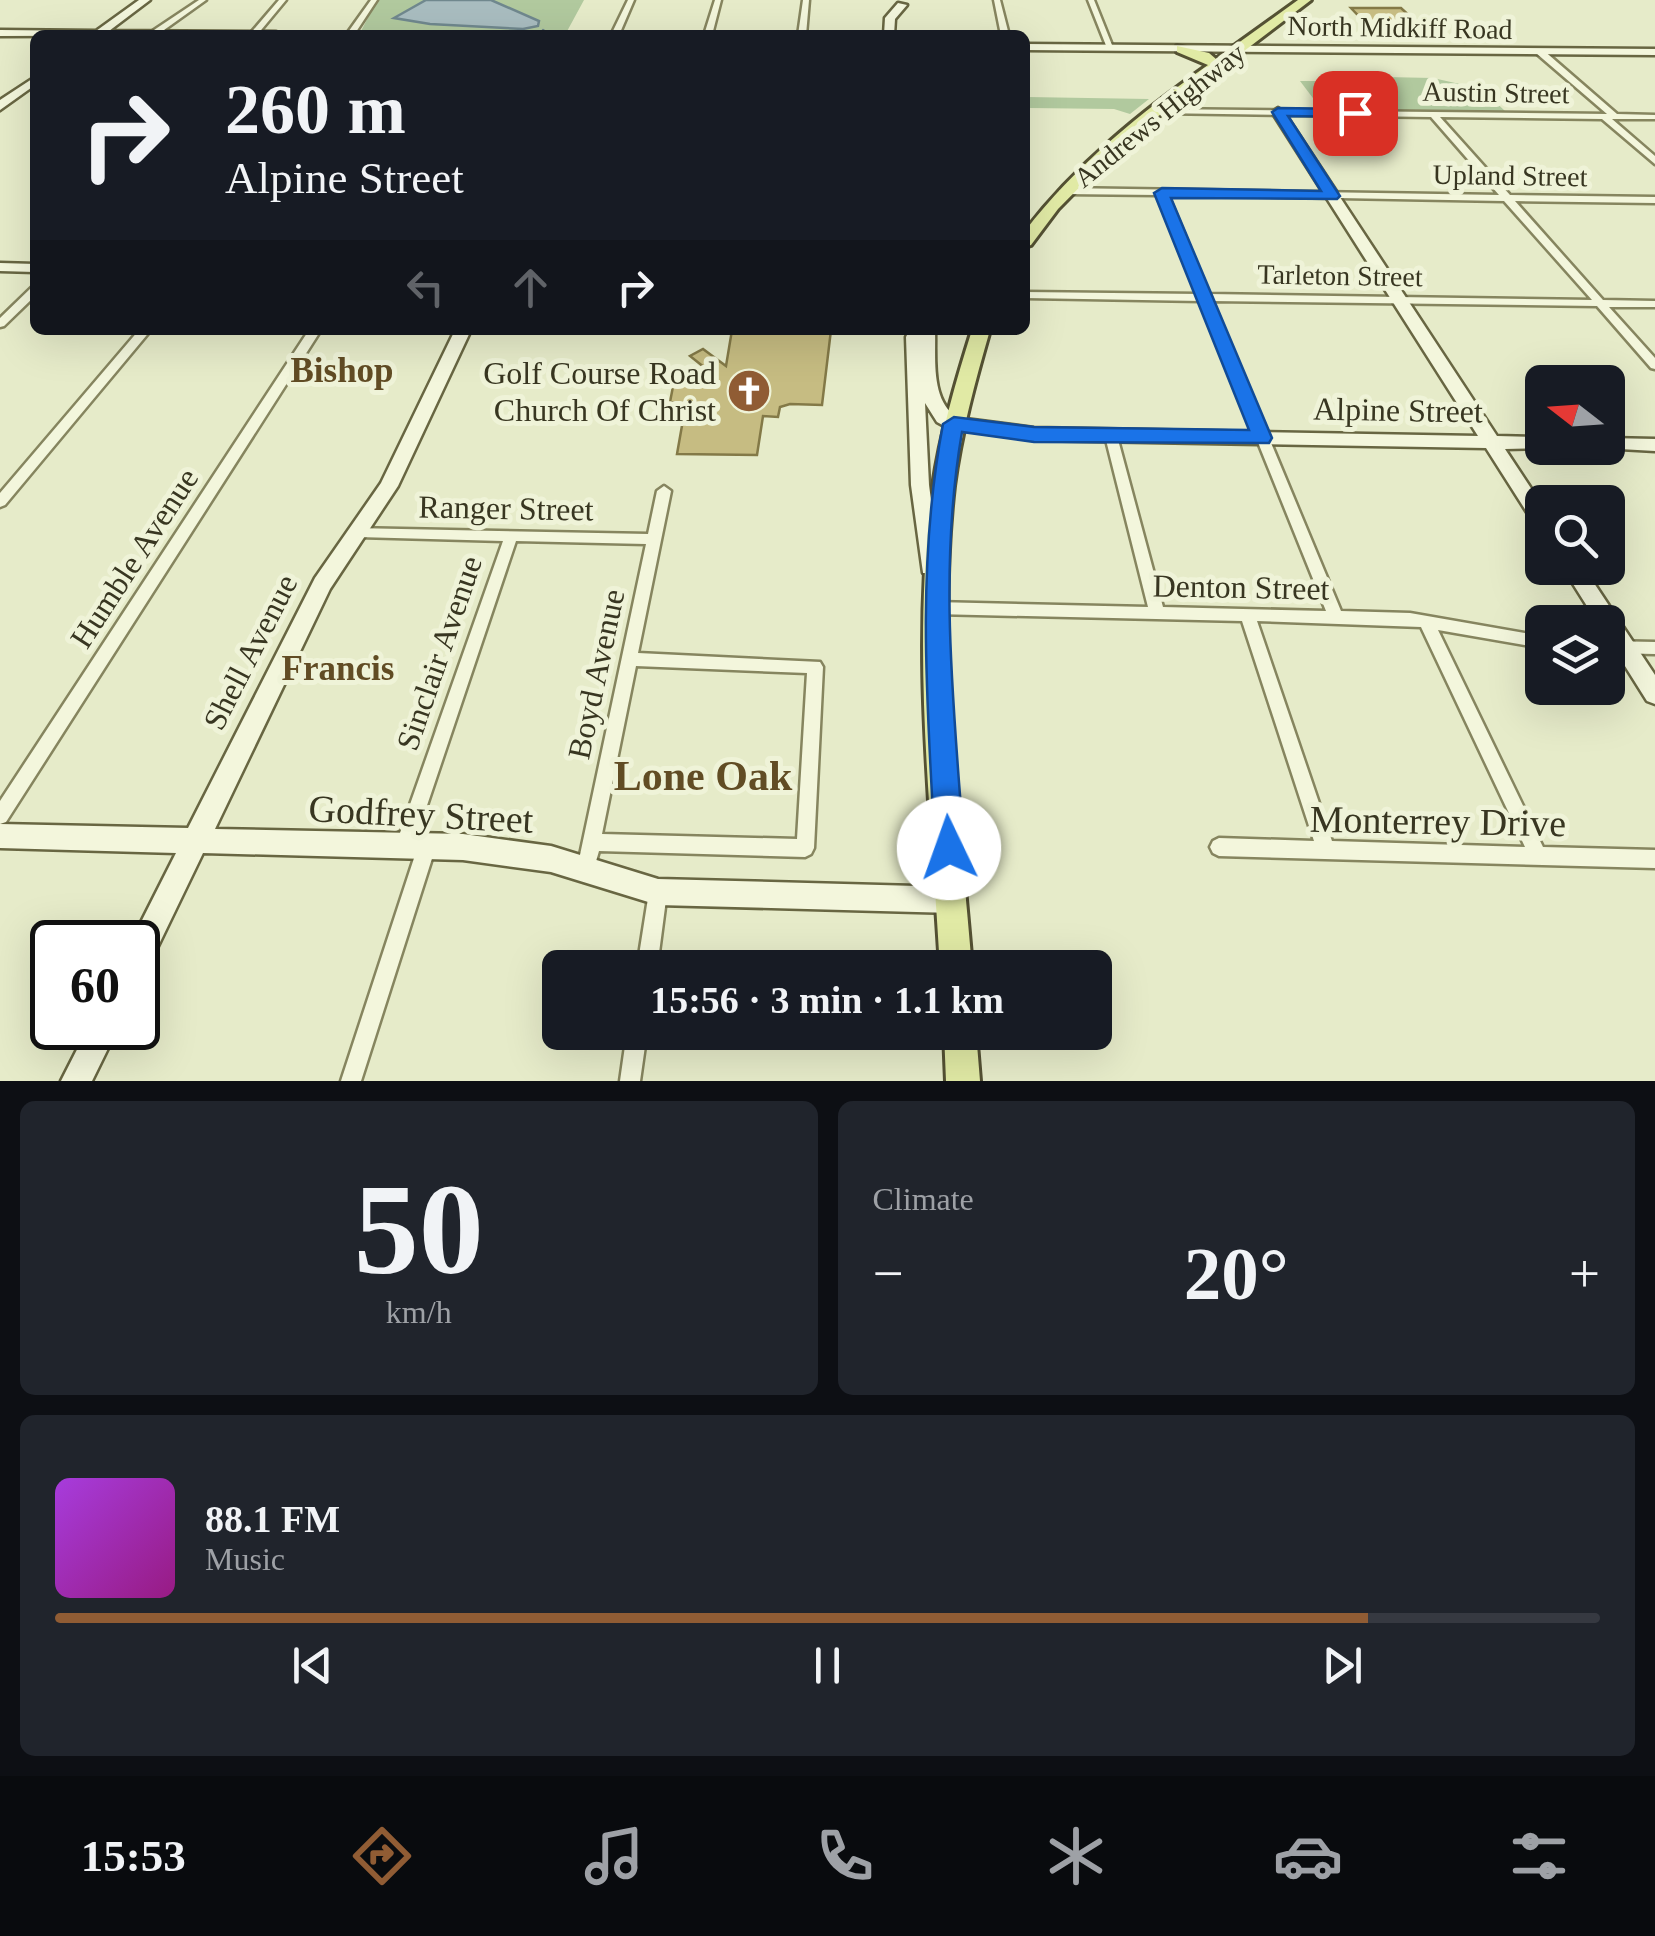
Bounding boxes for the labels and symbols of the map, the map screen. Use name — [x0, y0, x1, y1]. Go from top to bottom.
street label: North Midkiff Road — [1287, 10, 1513, 45]
street label: Andrews Highway — [1068, 37, 1251, 194]
pin — [1313, 71, 1398, 156]
street label: Austin Street — [1422, 76, 1570, 109]
street label: Upland Street — [1432, 159, 1588, 192]
street label: Tarleton Street — [1257, 259, 1423, 292]
district label: Bishop — [290, 351, 394, 390]
place label: Golf Course Road Church Of Christ — [483, 355, 716, 428]
north arrow — [1525, 365, 1625, 465]
church icon: Golf Course Road Church Of Christ — [726, 368, 772, 414]
street label: Alpine Street — [1313, 391, 1483, 429]
street label: Humble Avenue — [63, 462, 205, 654]
street label: Ranger Street — [418, 488, 594, 528]
street label: Sinclair Avenue — [389, 551, 489, 755]
street label: Denton Street — [1152, 567, 1330, 607]
street label: Shell Avenue — [196, 568, 304, 736]
street label: Boyd Avenue — [560, 586, 632, 762]
district label: Francis — [282, 649, 394, 688]
district label: Lone Oak — [614, 753, 793, 799]
street label: Godfrey Street — [308, 787, 535, 841]
position arrow — [897, 796, 1001, 900]
street label: Monterrey Drive — [1309, 798, 1567, 844]
speed limit sign: 60 — [30, 920, 160, 1050]

